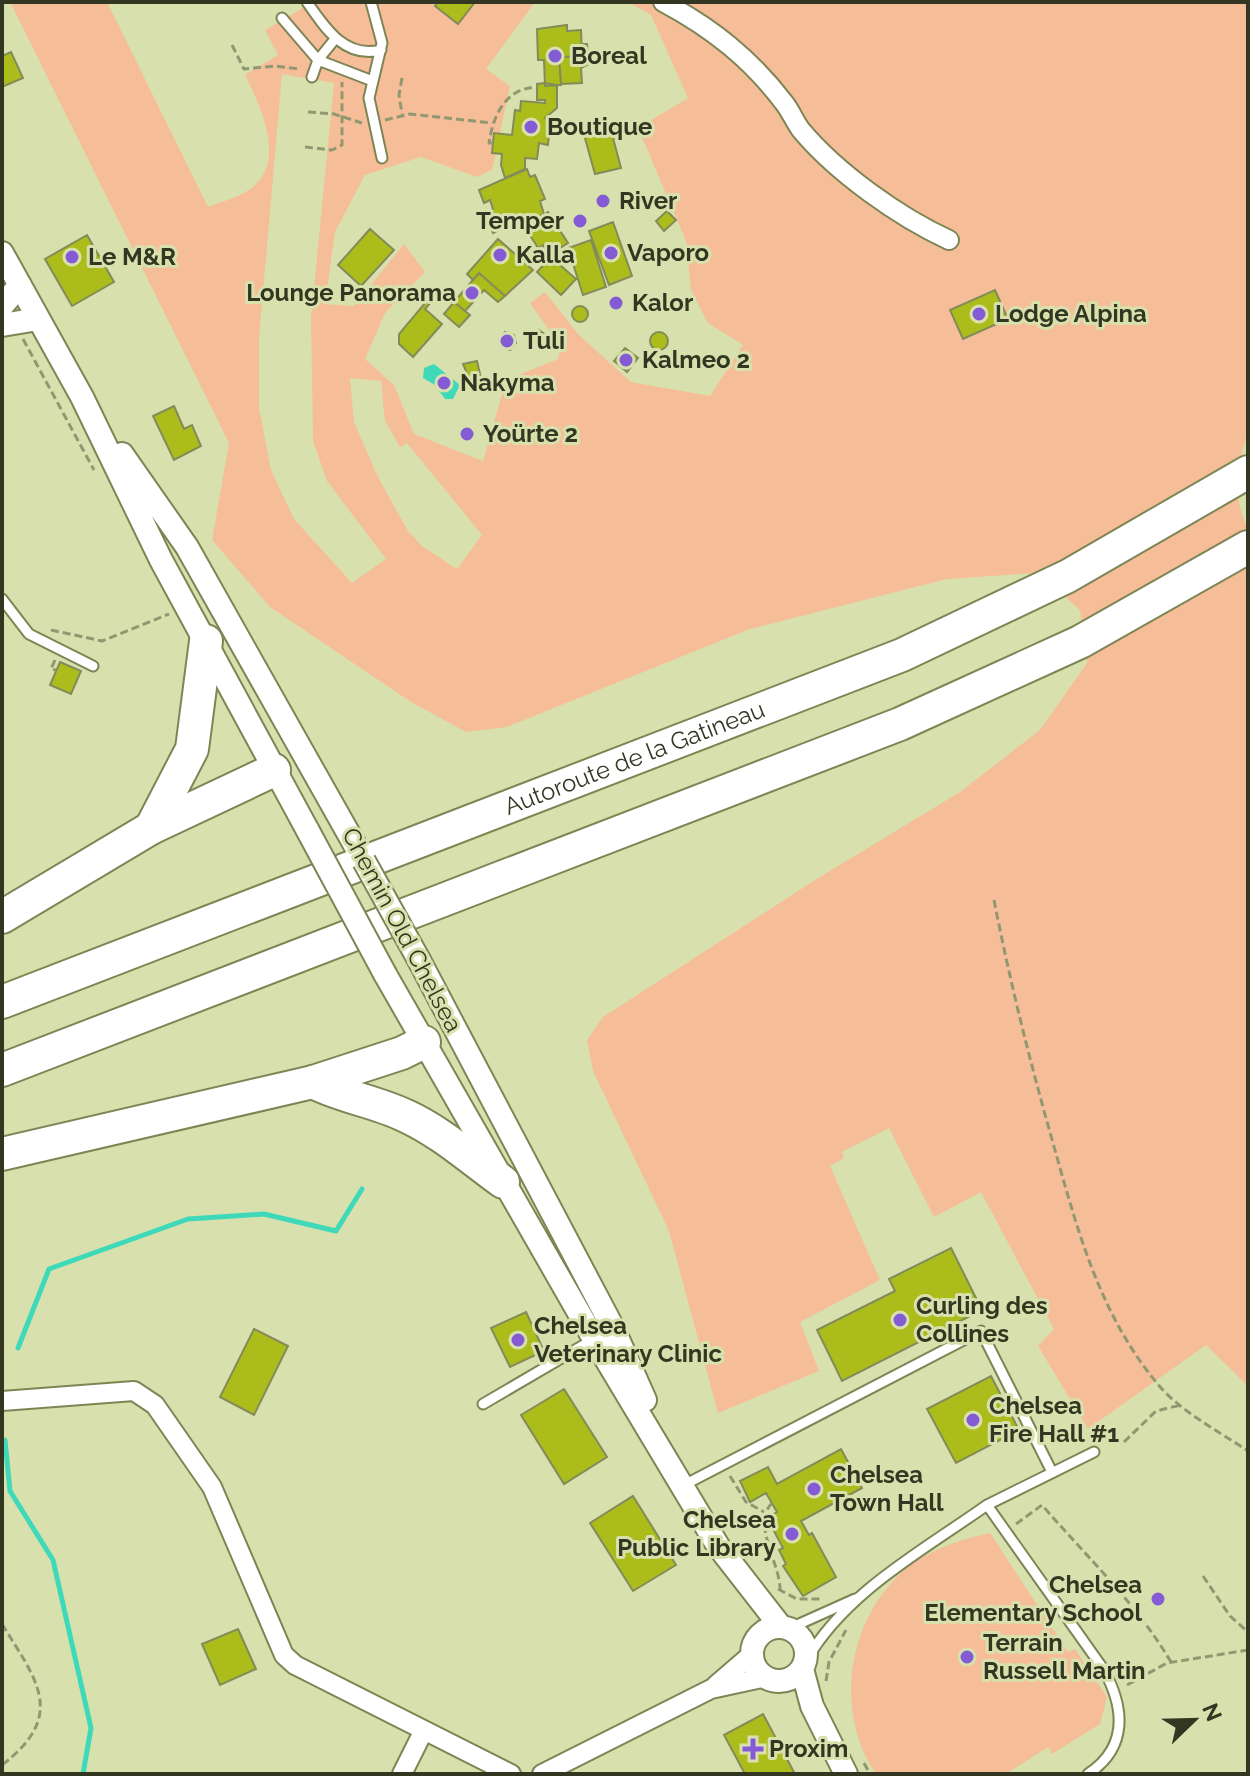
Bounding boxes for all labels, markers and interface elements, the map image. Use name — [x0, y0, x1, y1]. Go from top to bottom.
place label: Boreal — [571, 41, 647, 70]
marker: Boreal — [546, 47, 564, 65]
place label: Boutique — [547, 112, 652, 141]
marker: Boutique — [522, 118, 540, 136]
place label: River — [619, 186, 677, 215]
marker: River — [594, 192, 612, 210]
place label: Temper — [476, 206, 564, 235]
marker: Temper — [571, 212, 589, 230]
place label: Vaporo — [627, 238, 709, 267]
place label: Kalla — [516, 240, 575, 269]
place label: Le M&R — [88, 242, 176, 271]
marker: Vaporo — [602, 244, 620, 262]
marker: Kalla — [491, 246, 509, 264]
marker: Le M&R — [63, 248, 81, 266]
place label: Lounge Panorama — [246, 278, 456, 307]
marker: Lounge Panorama — [463, 284, 481, 302]
place label: Kalor — [632, 288, 693, 317]
marker: Kalor — [607, 294, 625, 312]
place label: Lodge Alpina — [995, 299, 1147, 328]
marker: Lodge Alpina — [970, 305, 988, 323]
place label: Tuli — [523, 326, 565, 355]
marker: Tuli — [498, 332, 516, 350]
place label: Kalmeo 2 — [642, 345, 750, 374]
marker: Kalmeo 2 — [617, 351, 635, 369]
place label: Nakyma — [460, 368, 555, 397]
marker: Nakyma — [435, 374, 453, 392]
place label: Yoürte 2 — [483, 419, 578, 448]
marker: Yoürte 2 — [458, 425, 476, 443]
street label: Autoroute de la Gatineau — [500, 694, 769, 821]
street label: Chemin Old Chelsea — [336, 823, 469, 1037]
place label: Curling des Collines — [916, 1291, 1048, 1348]
place label: Chelsea Veterinary Clinic — [534, 1311, 722, 1368]
marker: Curling des Collines — [891, 1311, 909, 1329]
marker: Chelsea Veterinary Clinic — [509, 1331, 527, 1349]
place label: Chelsea Fire Hall #1 — [989, 1391, 1119, 1448]
marker: Chelsea Fire Hall #1 — [964, 1411, 982, 1429]
place label: Chelsea Town Hall — [830, 1460, 944, 1517]
marker: Chelsea Town Hall — [805, 1480, 823, 1498]
place label: Chelsea Public Library — [617, 1505, 776, 1562]
marker: Chelsea Public Library — [783, 1525, 801, 1543]
place label: Chelsea Elementary School — [924, 1570, 1142, 1627]
marker: Chelsea Elementary School — [1149, 1590, 1167, 1608]
place label: Terrain Russell Martin — [983, 1628, 1146, 1685]
marker: Terrain Russell Martin — [958, 1648, 976, 1666]
north arrow — [1154, 1680, 1234, 1760]
text: N — [1197, 1699, 1228, 1725]
place label: Proxim — [769, 1734, 848, 1763]
marker: Proxim — [744, 1740, 762, 1758]

